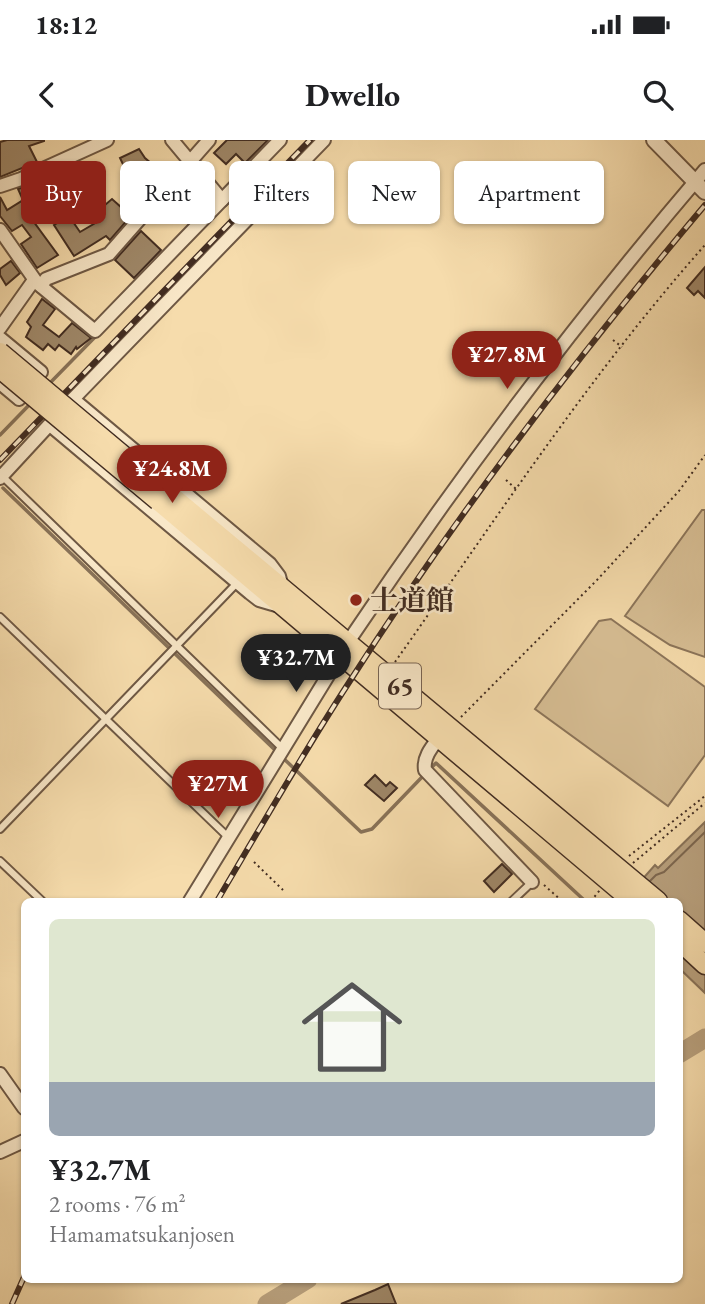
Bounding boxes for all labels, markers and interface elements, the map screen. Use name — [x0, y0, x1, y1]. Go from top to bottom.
text: 18:12 — [35, 8, 97, 42]
text: Dwello — [305, 74, 400, 116]
icon: back — [28, 76, 66, 114]
icon: search — [639, 76, 677, 114]
chip: Buy — [21, 161, 106, 224]
chip: Rent — [120, 161, 215, 224]
chip: Filters — [229, 161, 334, 224]
chip: New — [348, 161, 440, 224]
chip: Apartment — [454, 161, 604, 224]
pin: ¥27.8M — [450, 331, 564, 391]
text: ¥27.8M — [468, 339, 546, 369]
pin: ¥24.8M — [115, 446, 229, 505]
text: ¥24.8M — [133, 453, 211, 483]
place label: 士道館 — [370, 582, 454, 618]
marker: 士道館 — [348, 592, 364, 608]
pin: ¥32.7M — [239, 634, 353, 694]
text: ¥32.7M — [257, 642, 335, 672]
road number: 65 — [379, 664, 421, 708]
pin: ¥27M — [177, 760, 259, 820]
text: ¥27M — [188, 768, 248, 798]
icon: home — [289, 964, 415, 1090]
text: ¥32.7M — [49, 1150, 151, 1189]
text: 2 rooms · 76 m² — [49, 1189, 186, 1219]
text: Hamamatsukanjosen — [49, 1219, 235, 1249]

